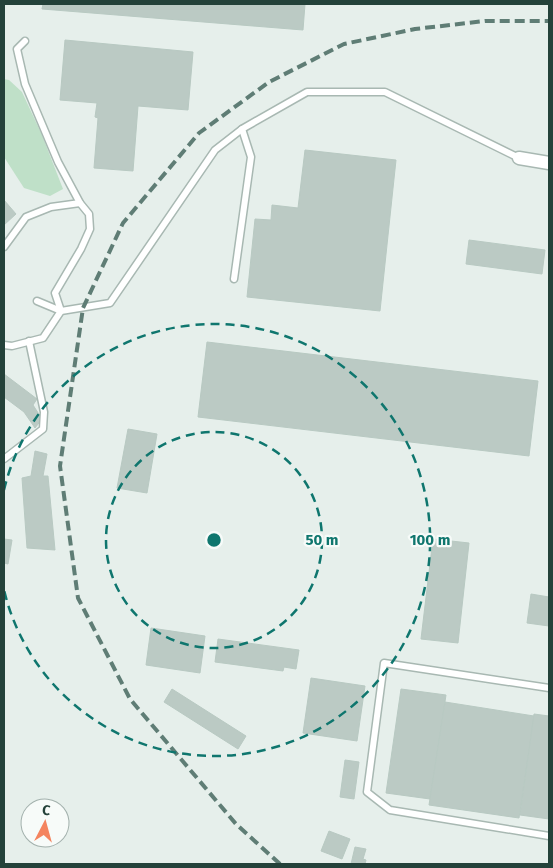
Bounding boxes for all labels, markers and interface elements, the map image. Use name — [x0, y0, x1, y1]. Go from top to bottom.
centre of rings — [205, 531, 223, 549]
text: 50 m — [305, 531, 339, 549]
text: 100 m — [410, 531, 450, 549]
north arrow — [20, 798, 70, 848]
text: С — [41, 802, 51, 819]

